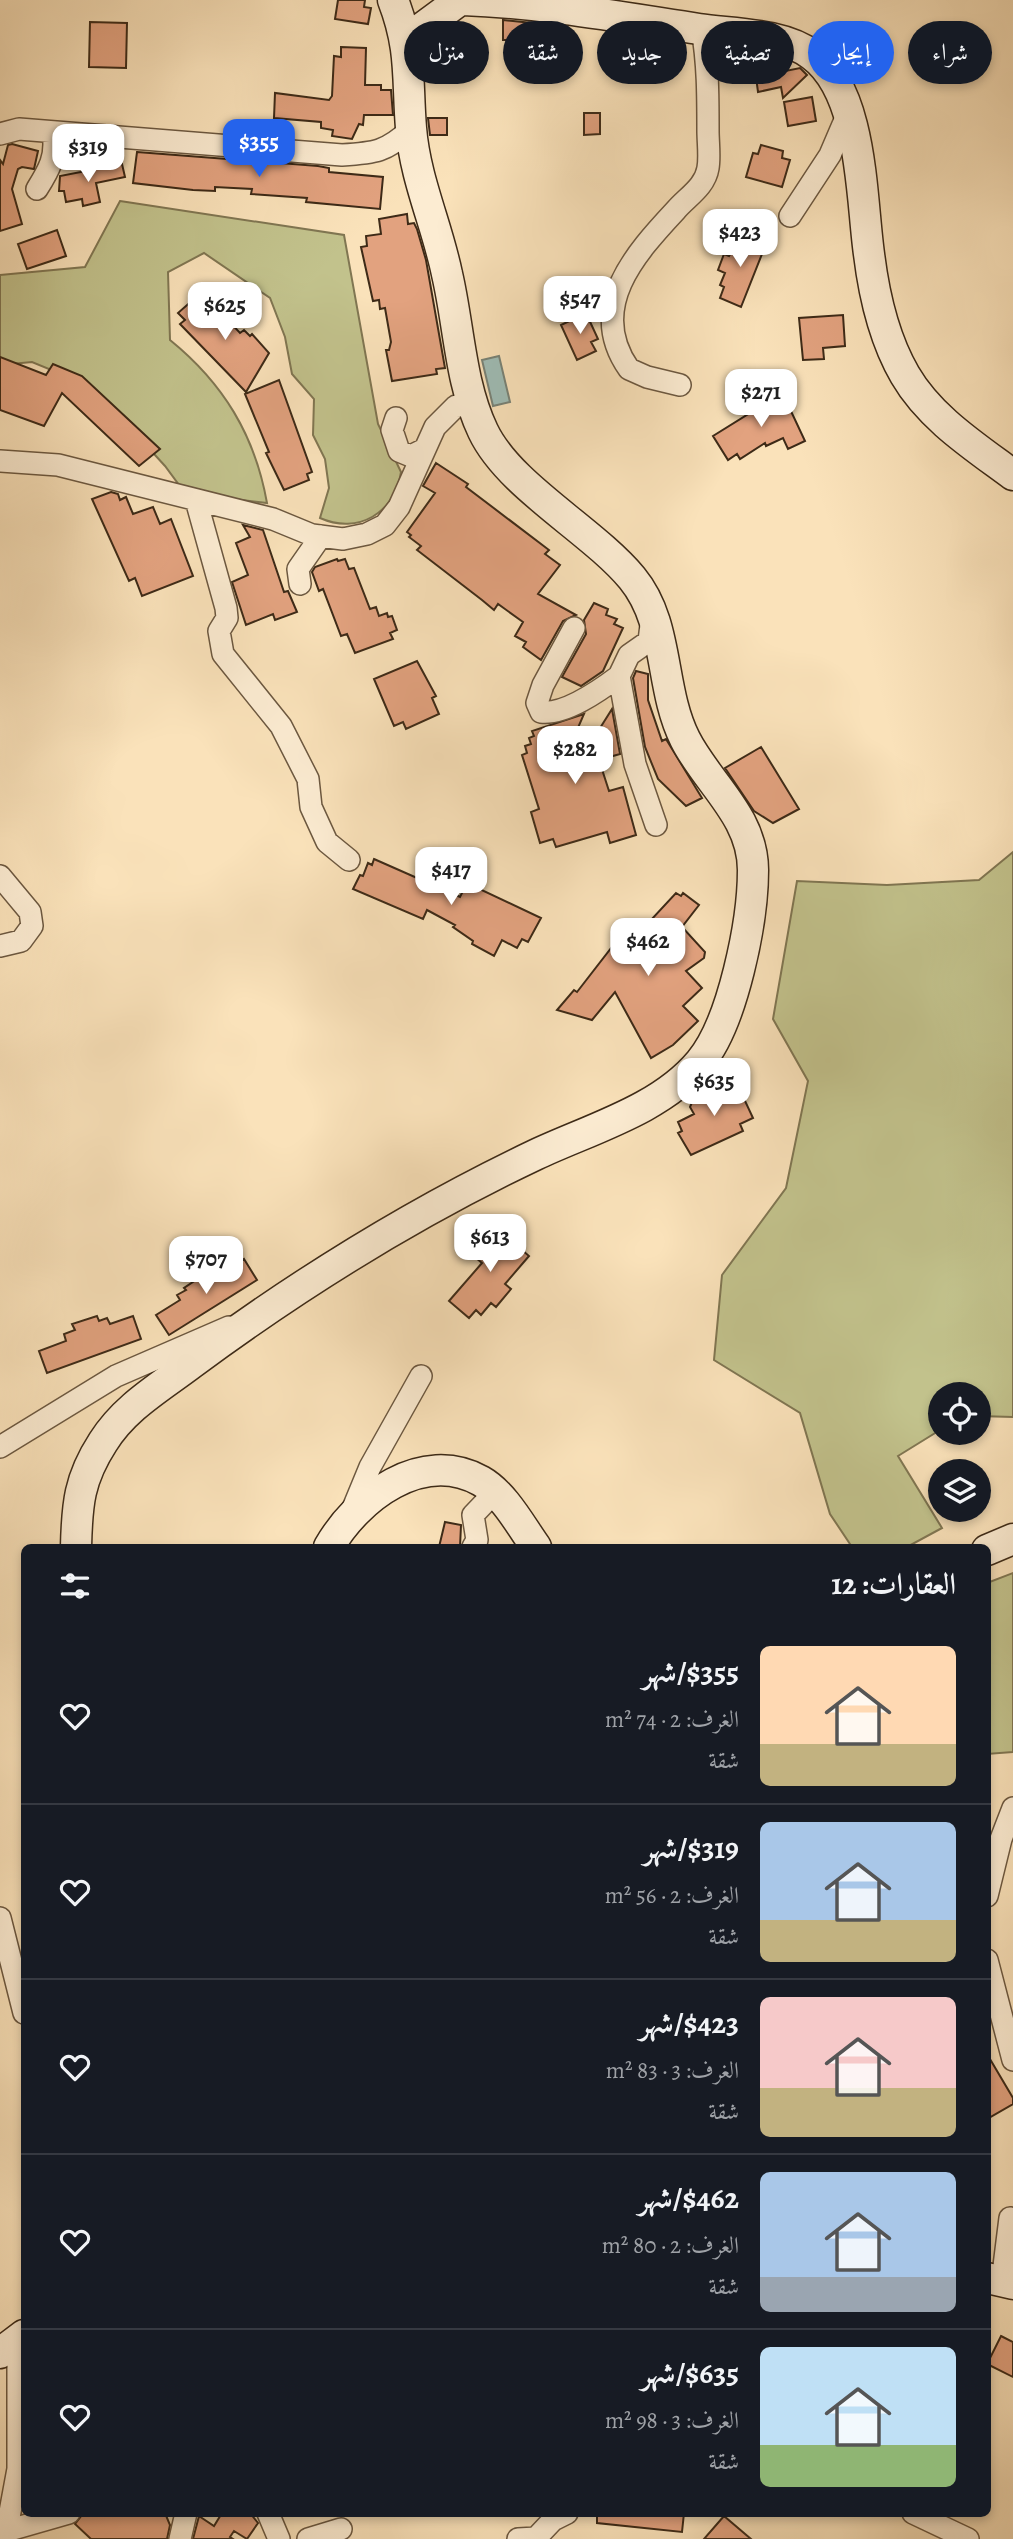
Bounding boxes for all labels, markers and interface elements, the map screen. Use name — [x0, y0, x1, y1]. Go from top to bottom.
chip: منزل — [404, 21, 489, 84]
chip: شقة — [503, 21, 583, 84]
chip: جديد — [597, 21, 687, 84]
chip: تصفية — [701, 21, 794, 84]
chip: إيجار — [808, 21, 894, 84]
chip: شراء — [908, 21, 992, 84]
pin: $355 — [218, 120, 300, 179]
pin: $319 — [47, 124, 129, 184]
text: $355 — [239, 126, 279, 157]
text: $319 — [68, 131, 108, 162]
pin: $423 — [699, 210, 781, 269]
text: $423 — [719, 216, 761, 247]
pin: $547 — [539, 276, 621, 336]
pin: $625 — [184, 282, 266, 342]
text: $547 — [559, 283, 601, 314]
text: $625 — [204, 289, 246, 320]
pin: $271 — [720, 370, 802, 429]
text: $271 — [741, 376, 781, 407]
pin: $282 — [534, 726, 616, 786]
text: $282 — [553, 733, 597, 764]
pin: $417 — [410, 848, 492, 907]
text: $417 — [431, 854, 471, 885]
pin: $462 — [607, 918, 689, 978]
text: $462 — [626, 925, 670, 956]
pin: $635 — [673, 1058, 755, 1118]
text: $635 — [693, 1065, 735, 1096]
pin: $613 — [449, 1214, 531, 1274]
text: $613 — [470, 1221, 510, 1252]
pin: $707 — [165, 1236, 247, 1296]
text: $707 — [185, 1243, 227, 1274]
map controls — [928, 1382, 991, 1522]
button: locate — [928, 1382, 991, 1445]
button: layers — [928, 1459, 991, 1522]
text: العقارات: 12 — [831, 1564, 956, 1604]
icon: filters — [56, 1567, 94, 1605]
text: $355/شهر — [642, 1652, 739, 1692]
icon: home — [816, 1674, 900, 1758]
icon: heart — [56, 1697, 94, 1735]
text: الغرف: 2 · 74 m² — [605, 1704, 739, 1735]
text: شقة — [709, 1745, 739, 1776]
text: $319/شهر — [643, 1828, 739, 1868]
icon: home — [816, 1850, 900, 1934]
icon: heart — [56, 1873, 94, 1911]
text: الغرف: 2 · 56 m² — [605, 1880, 739, 1911]
text: شقة — [709, 1921, 739, 1952]
text: $423/شهر — [639, 2003, 739, 2043]
icon: home — [816, 2025, 900, 2109]
icon: heart — [56, 2048, 94, 2086]
text: الغرف: 3 · 83 m² — [606, 2055, 739, 2086]
text: شقة — [709, 2096, 739, 2127]
text: $462/شهر — [638, 2178, 739, 2218]
icon: home — [816, 2200, 900, 2284]
icon: heart — [56, 2223, 94, 2261]
text: الغرف: 2 · 80 m² — [602, 2230, 739, 2261]
text: شقة — [709, 2271, 739, 2302]
text: $635/شهر — [641, 2353, 739, 2393]
icon: home — [816, 2375, 900, 2459]
icon: heart — [56, 2398, 94, 2436]
text: الغرف: 3 · 98 m² — [605, 2405, 739, 2436]
text: شقة — [709, 2446, 739, 2477]

